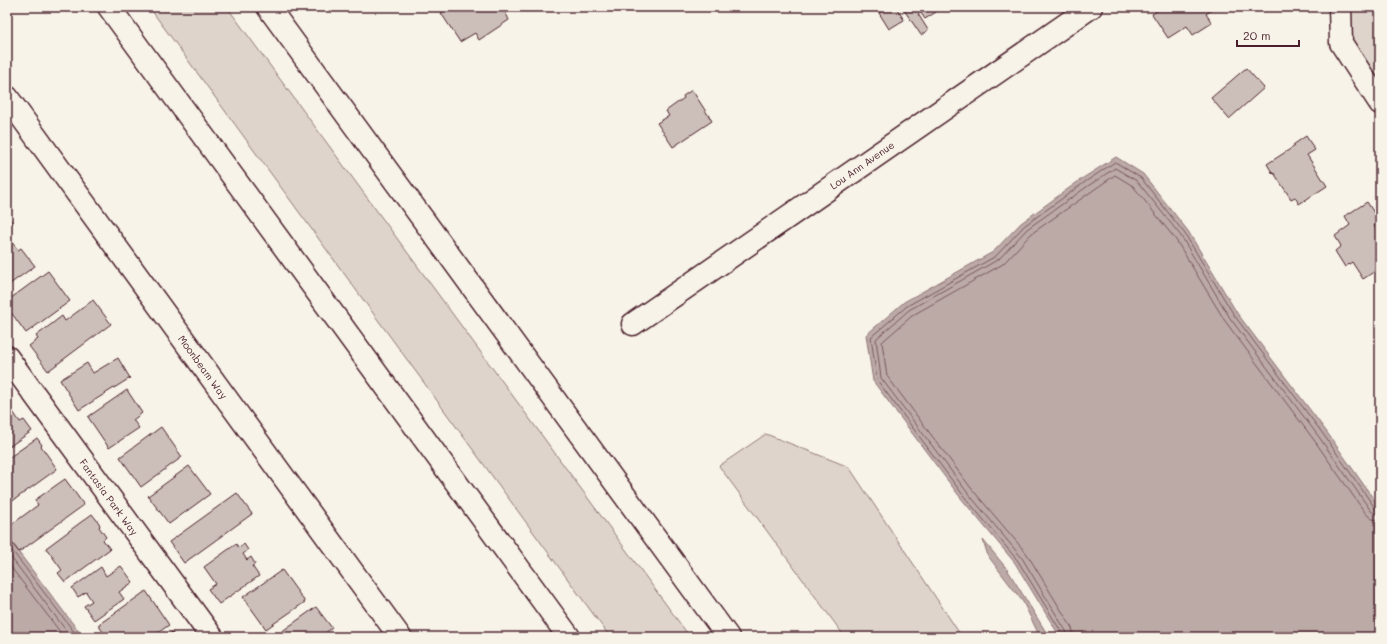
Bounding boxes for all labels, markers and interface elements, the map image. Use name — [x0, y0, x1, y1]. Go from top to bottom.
scale bar — [1237, 22, 1299, 48]
text: 20 m — [1243, 27, 1271, 43]
street label: Lou Ann Avenue — [827, 138, 897, 192]
street label: Moonbeam Way — [175, 332, 231, 402]
street label: Fantasia Park Way — [76, 456, 142, 538]

